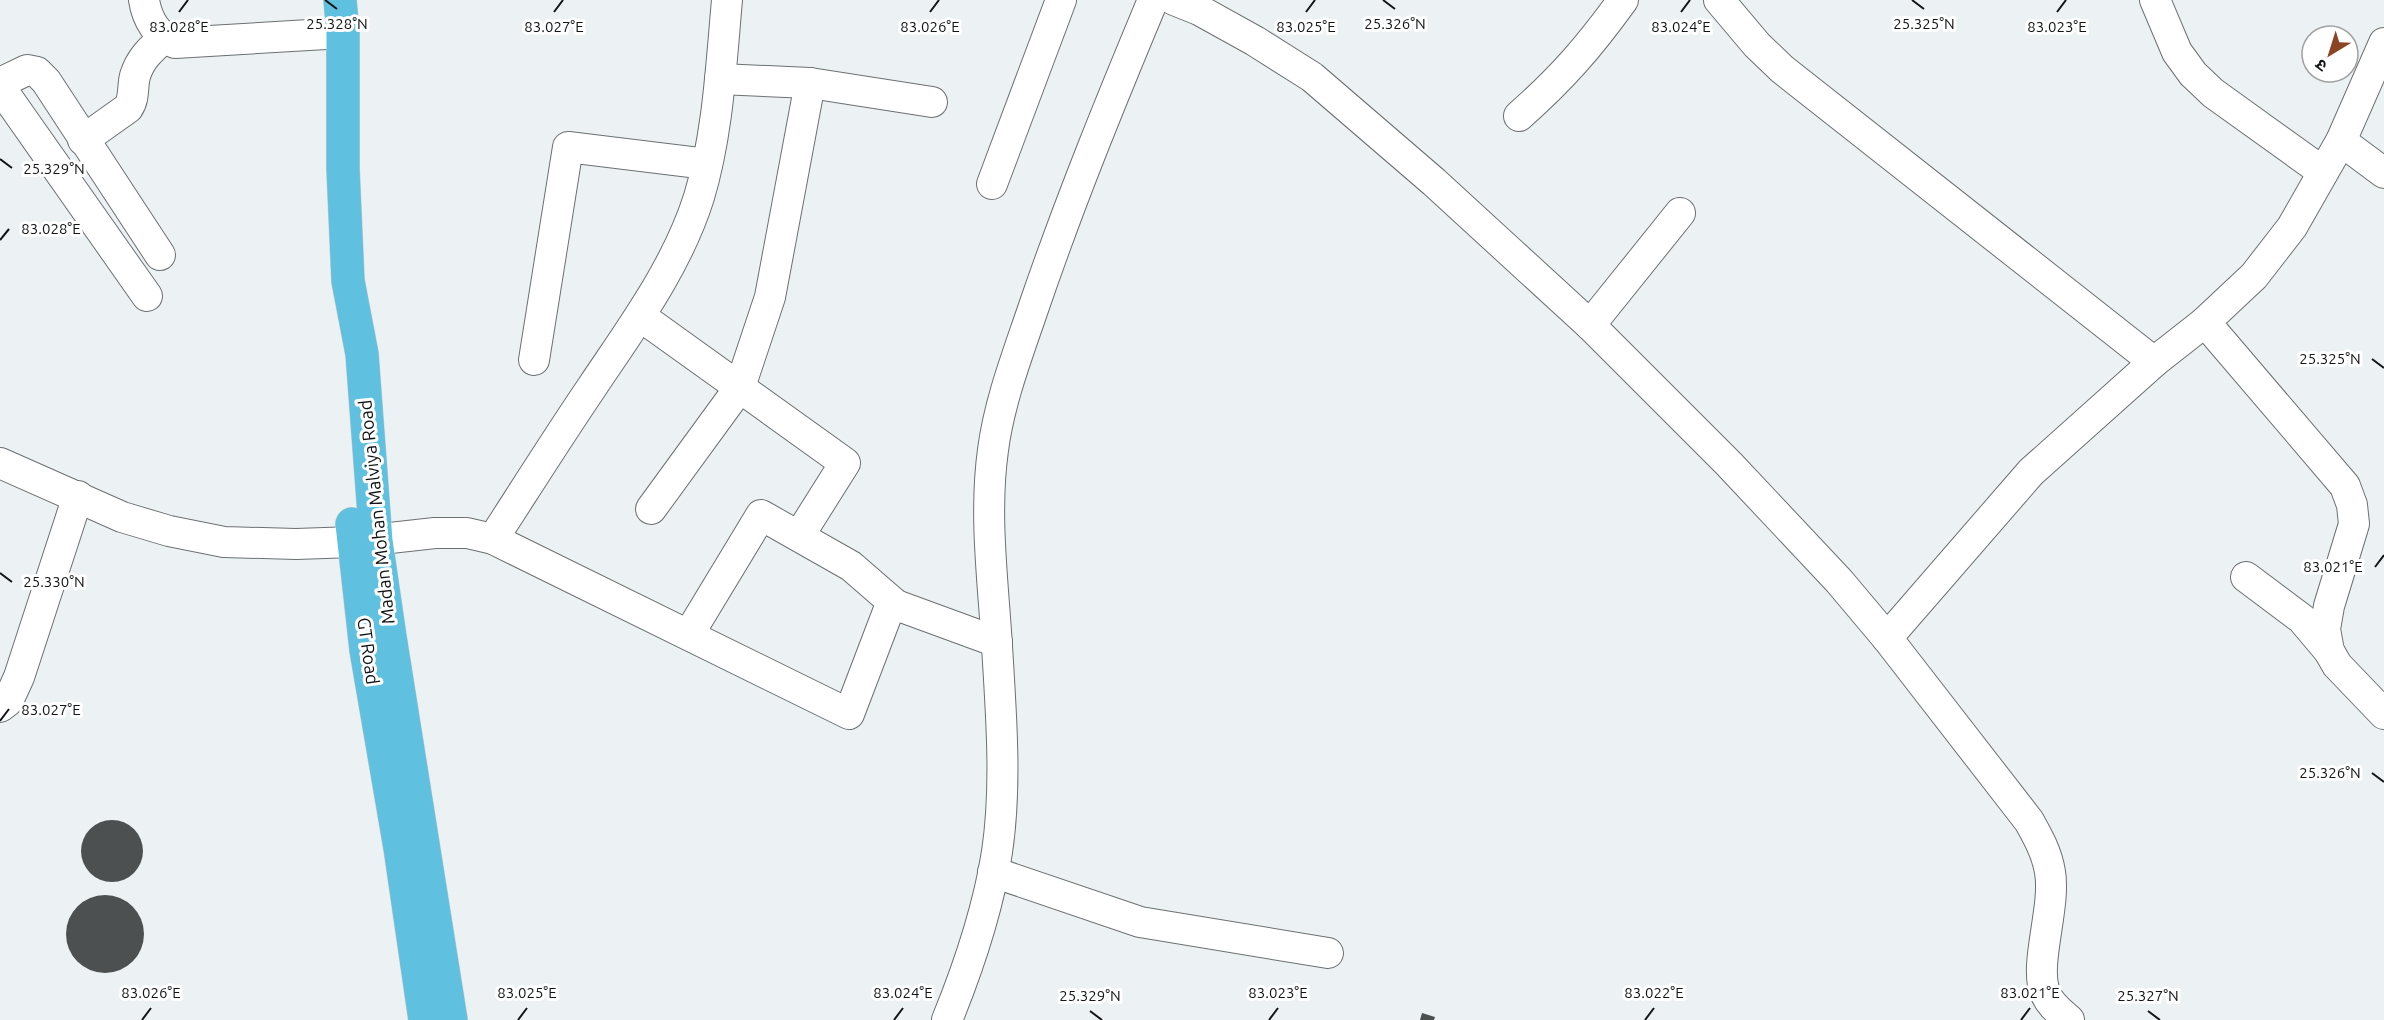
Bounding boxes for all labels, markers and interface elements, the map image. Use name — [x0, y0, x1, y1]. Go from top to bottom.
text: 25.328°N — [306, 15, 368, 32]
text: 25.326°N — [1364, 15, 1426, 32]
text: 25.325°N — [1893, 15, 1955, 32]
text: 83.028°E — [149, 18, 209, 35]
text: 83.027°E — [524, 18, 584, 35]
text: 83.026°E — [900, 18, 960, 35]
text: 83.025°E — [1276, 18, 1336, 35]
text: 83.024°E — [1651, 18, 1711, 35]
text: 83.023°E — [2027, 18, 2087, 35]
north arrow — [2300, 24, 2360, 84]
text: उ — [2311, 55, 2330, 76]
text: 25.329°N — [23, 160, 85, 177]
text: 83.028°E — [21, 220, 81, 237]
text: 25.325°N — [2299, 350, 2361, 367]
street label: Madan Mohan Malviya Road — [354, 399, 398, 625]
text: 83.021°E — [2303, 558, 2363, 575]
text: 25.330°N — [23, 573, 85, 590]
street label: GT Road — [354, 616, 384, 686]
text: 83.027°E — [21, 701, 81, 718]
text: 25.326°N — [2299, 764, 2361, 781]
text: 83.026°E — [121, 984, 181, 1001]
text: 83.025°E — [497, 984, 557, 1001]
text: 83.024°E — [873, 984, 933, 1001]
text: 83.023°E — [1248, 984, 1308, 1001]
text: 83.022°E — [1624, 984, 1684, 1001]
text: 83.021°E — [2000, 984, 2060, 1001]
text: 25.329°N — [1059, 987, 1121, 1004]
text: 25.327°N — [2117, 987, 2179, 1004]

